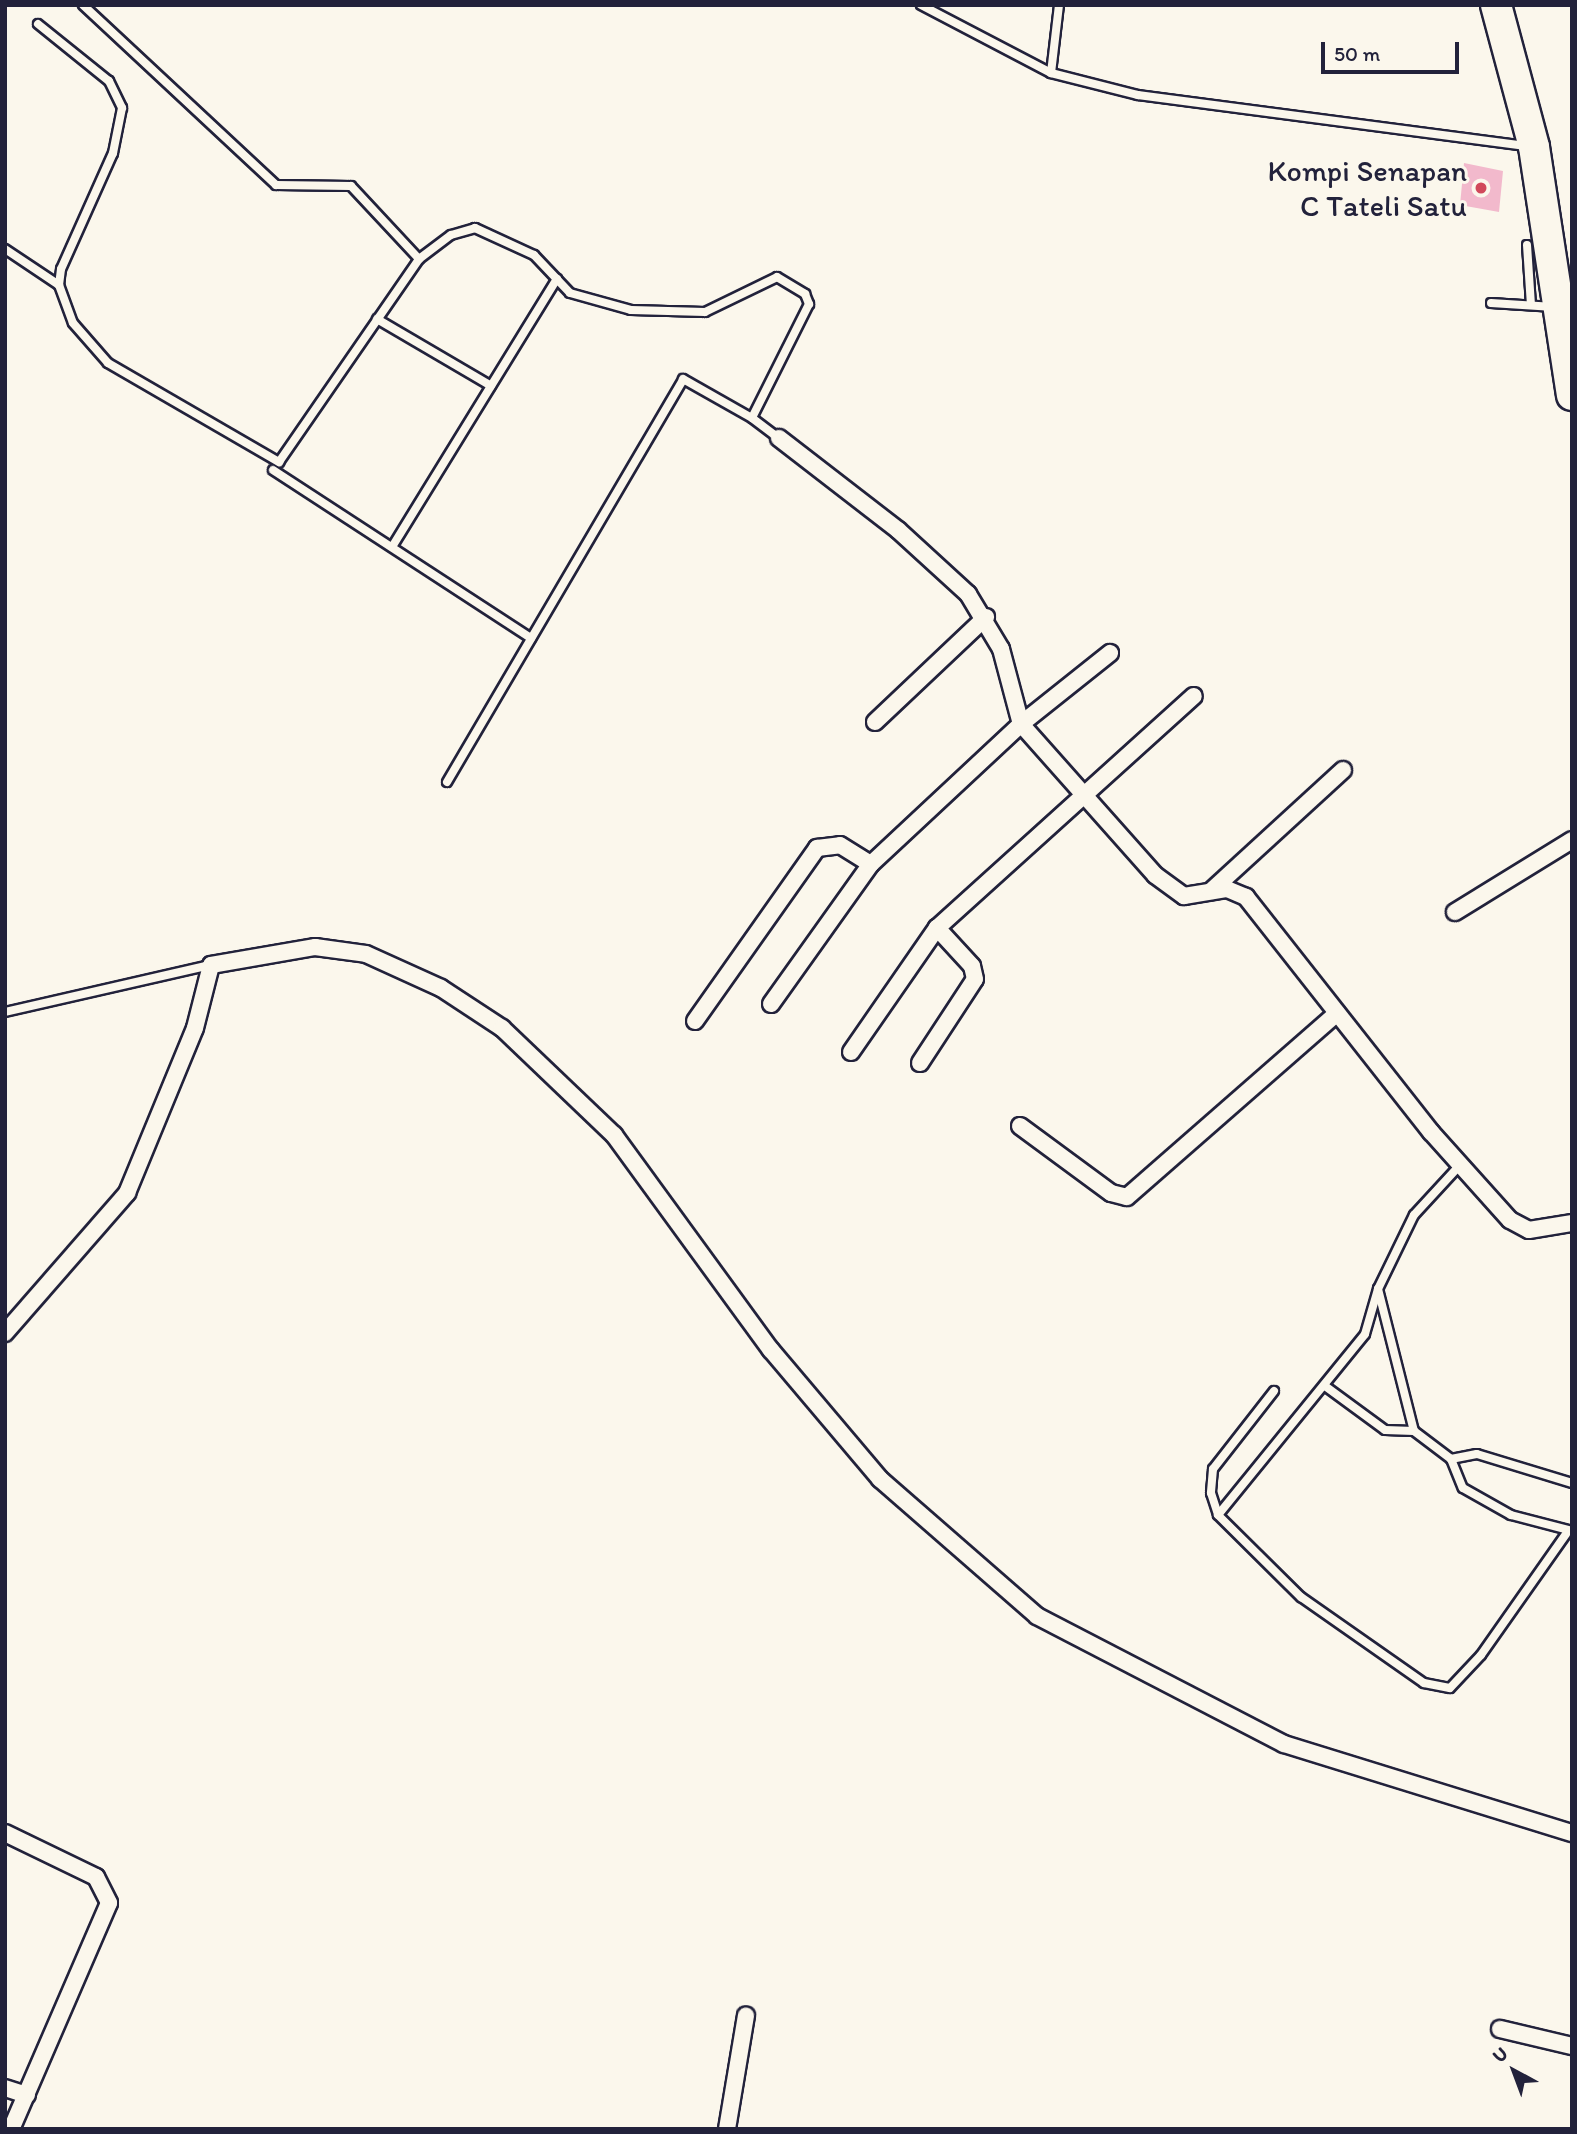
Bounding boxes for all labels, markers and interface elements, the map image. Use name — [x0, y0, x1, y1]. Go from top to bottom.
scale bar — [1325, 28, 1463, 72]
text: 50 m — [1334, 41, 1380, 66]
place label: Kompi Senapan C Tateli Satu — [1268, 153, 1467, 224]
marker: Kompi Senapan C Tateli Satu — [1473, 180, 1489, 196]
north arrow — [1479, 2036, 1549, 2106]
text: U — [1488, 2042, 1512, 2068]

